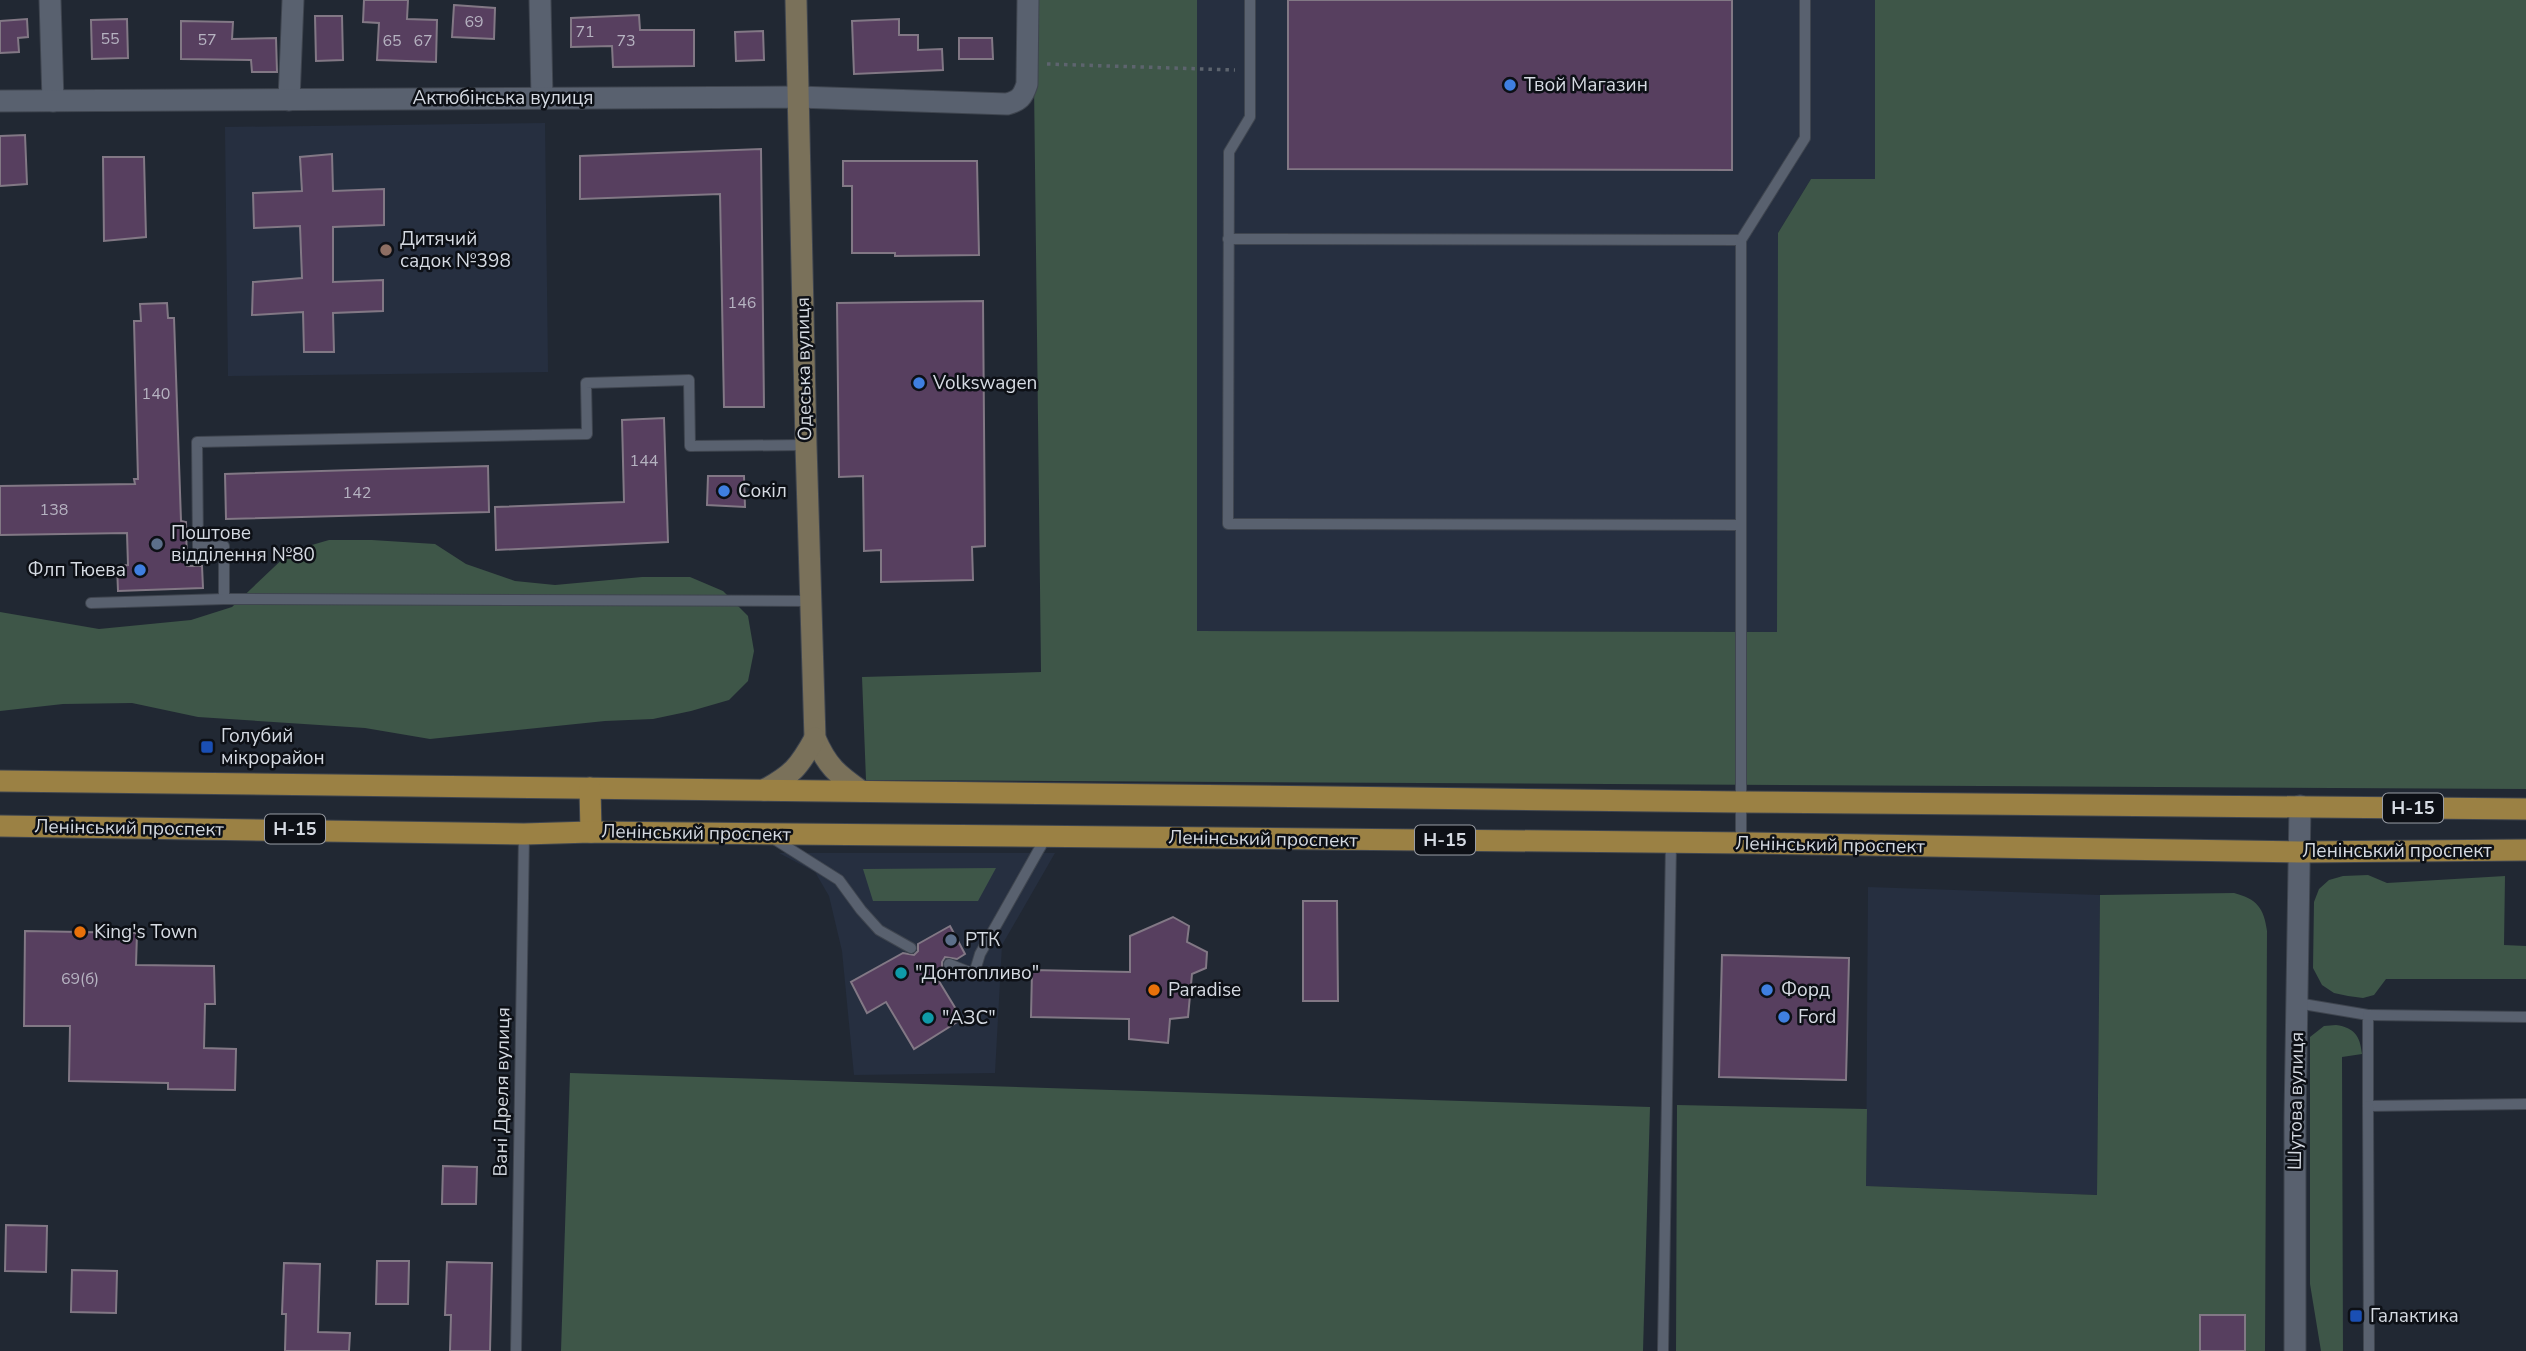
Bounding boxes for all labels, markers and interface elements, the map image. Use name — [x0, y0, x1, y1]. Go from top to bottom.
house number: 69 — [464, 11, 484, 33]
house number: 71 — [575, 21, 595, 43]
house number: 55 — [100, 28, 120, 50]
house number: 57 — [197, 29, 217, 51]
house number: 65 — [382, 30, 402, 52]
house number: 67 — [413, 30, 433, 52]
house number: 73 — [616, 30, 636, 52]
place label: Твой Магазин — [1524, 72, 1648, 98]
marker: Твой Магазин — [1502, 77, 1518, 93]
street label: Актюбінська вулиця — [412, 85, 594, 111]
place label: Дитячий садок №398 — [400, 226, 511, 274]
marker: Дитячий садок №398 — [378, 242, 394, 258]
house number: 146 — [728, 292, 756, 314]
street label: Одеська вулиця — [790, 297, 818, 441]
place label: Volkswagen — [932, 370, 1037, 396]
marker: Volkswagen — [911, 375, 927, 391]
house number: 140 — [142, 383, 170, 405]
house number: 144 — [630, 450, 659, 472]
place label: Сокіл — [738, 478, 787, 504]
house number: 142 — [343, 482, 371, 504]
marker: Сокіл — [716, 483, 732, 499]
house number: 138 — [40, 499, 68, 521]
place label: Поштове відділення №80 — [171, 520, 315, 568]
marker: Поштове відділення №80 — [149, 536, 165, 552]
place label: Флп Тюева — [28, 557, 126, 583]
marker: Флп Тюева — [132, 562, 148, 578]
place label: Голубий мікрорайон — [221, 723, 325, 771]
marker: Голубий мікрорайон — [199, 739, 215, 755]
road number: Н-15 — [2383, 794, 2443, 822]
street label: Ленінський проспект — [34, 813, 225, 843]
road number: Н-15 — [265, 814, 325, 844]
street label: Ленінський проспект — [601, 818, 792, 848]
street label: Ленінський проспект — [1168, 824, 1359, 854]
road number: Н-15 — [1415, 826, 1475, 854]
street label: Ленінський проспект — [1735, 830, 1926, 860]
street label: Ленінський проспект — [2302, 838, 2492, 864]
place label: King's Town — [94, 919, 198, 945]
marker: King's Town — [72, 924, 88, 940]
place label: РТК — [965, 927, 1000, 953]
marker: РТК — [943, 932, 959, 948]
place label: "Донтопливо" — [915, 960, 1039, 986]
marker: "Донтопливо" — [893, 965, 909, 981]
house number: 69(б) — [61, 968, 99, 990]
place label: Paradise — [1168, 977, 1241, 1003]
place label: Форд — [1781, 977, 1830, 1003]
marker: Paradise — [1146, 982, 1162, 998]
marker: Форд — [1759, 982, 1775, 998]
place label: Ford — [1798, 1004, 1836, 1030]
place label: "АЗС" — [942, 1005, 996, 1031]
street label: Вані Дреля вулиця — [488, 1007, 516, 1177]
marker: Ford — [1776, 1009, 1792, 1025]
marker: "АЗС" — [920, 1010, 936, 1026]
street label: Шутова вулиця — [2282, 1032, 2310, 1170]
place label: Галактика — [2370, 1303, 2459, 1329]
marker: Галактика — [2348, 1308, 2364, 1324]

